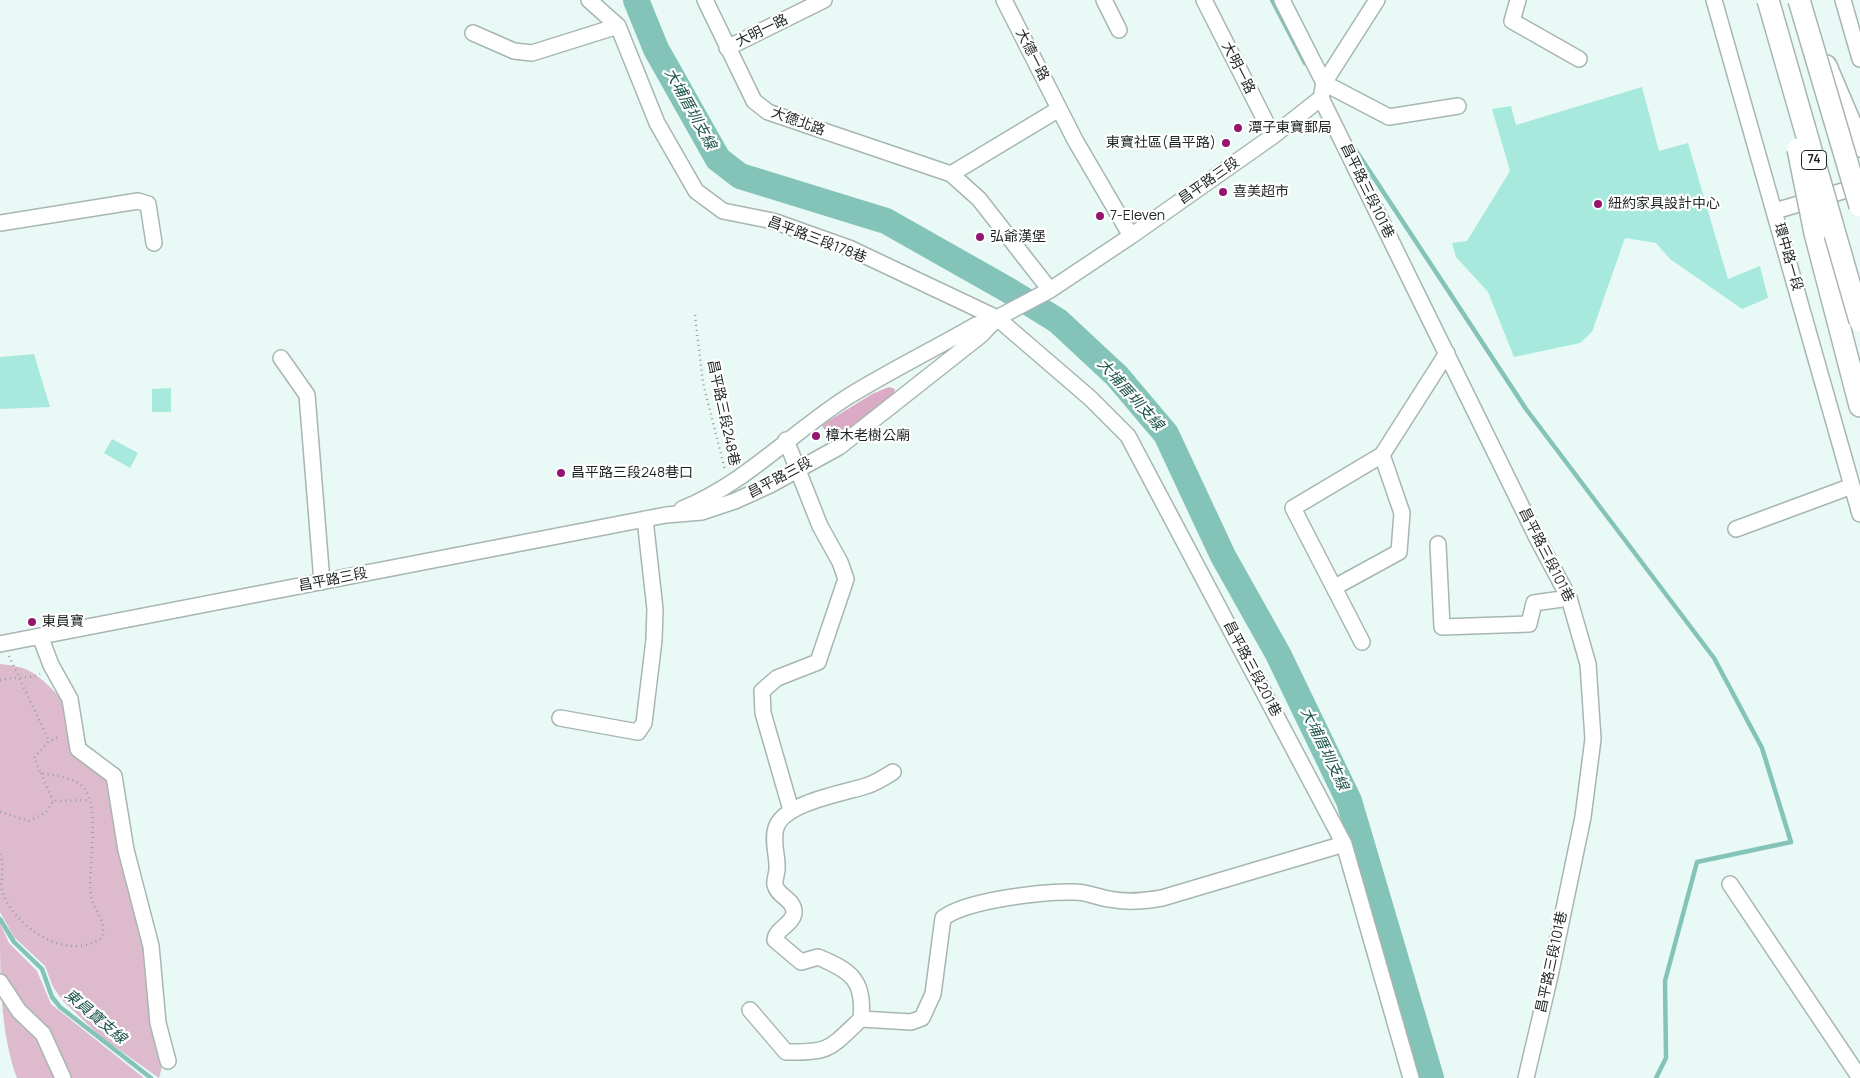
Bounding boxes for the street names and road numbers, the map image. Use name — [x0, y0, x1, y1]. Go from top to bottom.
street label: 大明一路 — [733, 11, 791, 51]
street label: 大德一路 — [1012, 26, 1052, 84]
street label: 大明一路 — [1218, 39, 1258, 97]
street label: 大德北路 — [769, 105, 827, 139]
street label: 昌平路三段101巷 — [1337, 141, 1397, 241]
road number: 74 — [1802, 150, 1826, 170]
street label: 昌平路三段 — [1176, 154, 1242, 208]
street label: 昌平路三段178巷 — [765, 213, 869, 267]
street label: 環中路一段 — [1770, 221, 1806, 293]
street label: 昌平路三段248巷 — [704, 358, 742, 468]
street label: 昌平路三段 — [745, 454, 815, 502]
street label: 昌平路三段101巷 — [1515, 505, 1577, 605]
street label: 昌平路三段 — [297, 565, 369, 595]
street label: 昌平路三段201巷 — [1220, 618, 1284, 720]
street label: 昌平路三段101巷 — [1533, 910, 1571, 1014]

